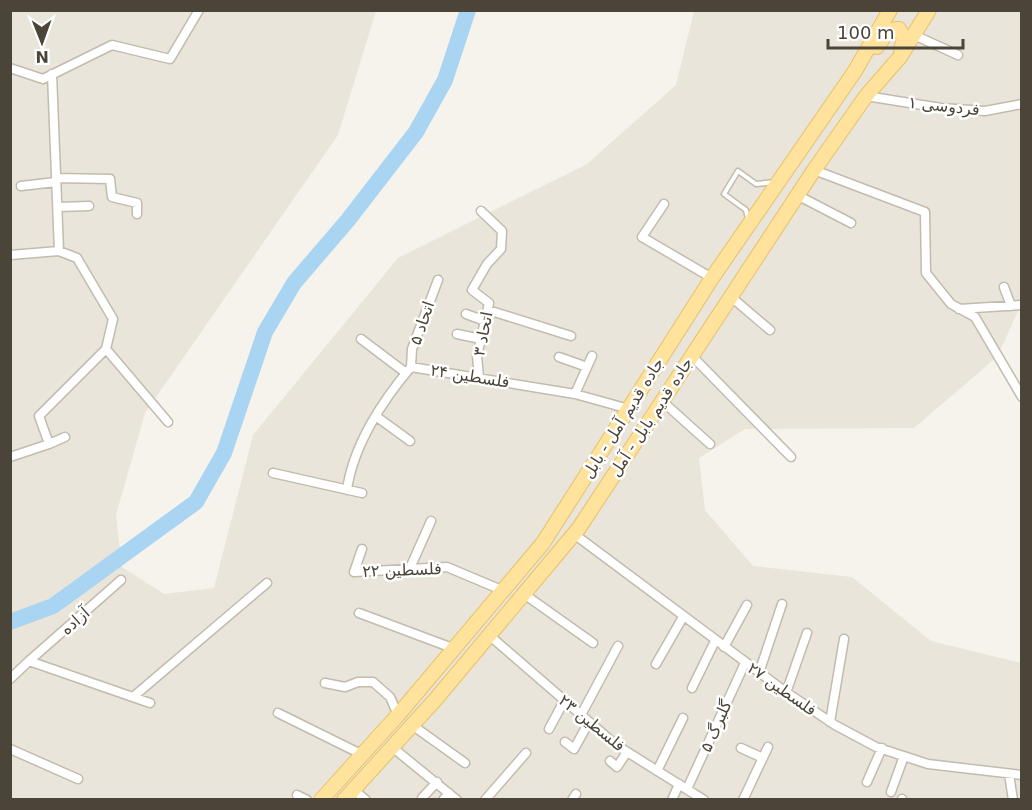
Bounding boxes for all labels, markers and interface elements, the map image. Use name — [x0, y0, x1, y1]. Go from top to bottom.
north arrow — [12, 12, 72, 72]
scale bar — [828, 12, 963, 50]
text: 100 m — [837, 22, 895, 43]
text: N — [35, 47, 49, 66]
street label: فردوسی ۱ — [907, 93, 981, 120]
street label: اتحاد ۵ — [406, 299, 438, 347]
street label: اتحاد ۳ — [469, 310, 497, 358]
street label: جاده قدیم آمل - بابل — [578, 354, 668, 482]
street label: جاده قدیم بابل - آمل — [605, 354, 697, 480]
street label: فلسطین ۲۴ — [429, 360, 511, 393]
street label: فلسطین ۲۲ — [362, 559, 442, 582]
street label: آزاده — [57, 602, 95, 639]
street label: فلسطین ۲۷ — [743, 658, 820, 720]
street label: فلسطین ۲۳ — [554, 691, 629, 756]
street label: گلبرگ ۵ — [696, 697, 737, 755]

